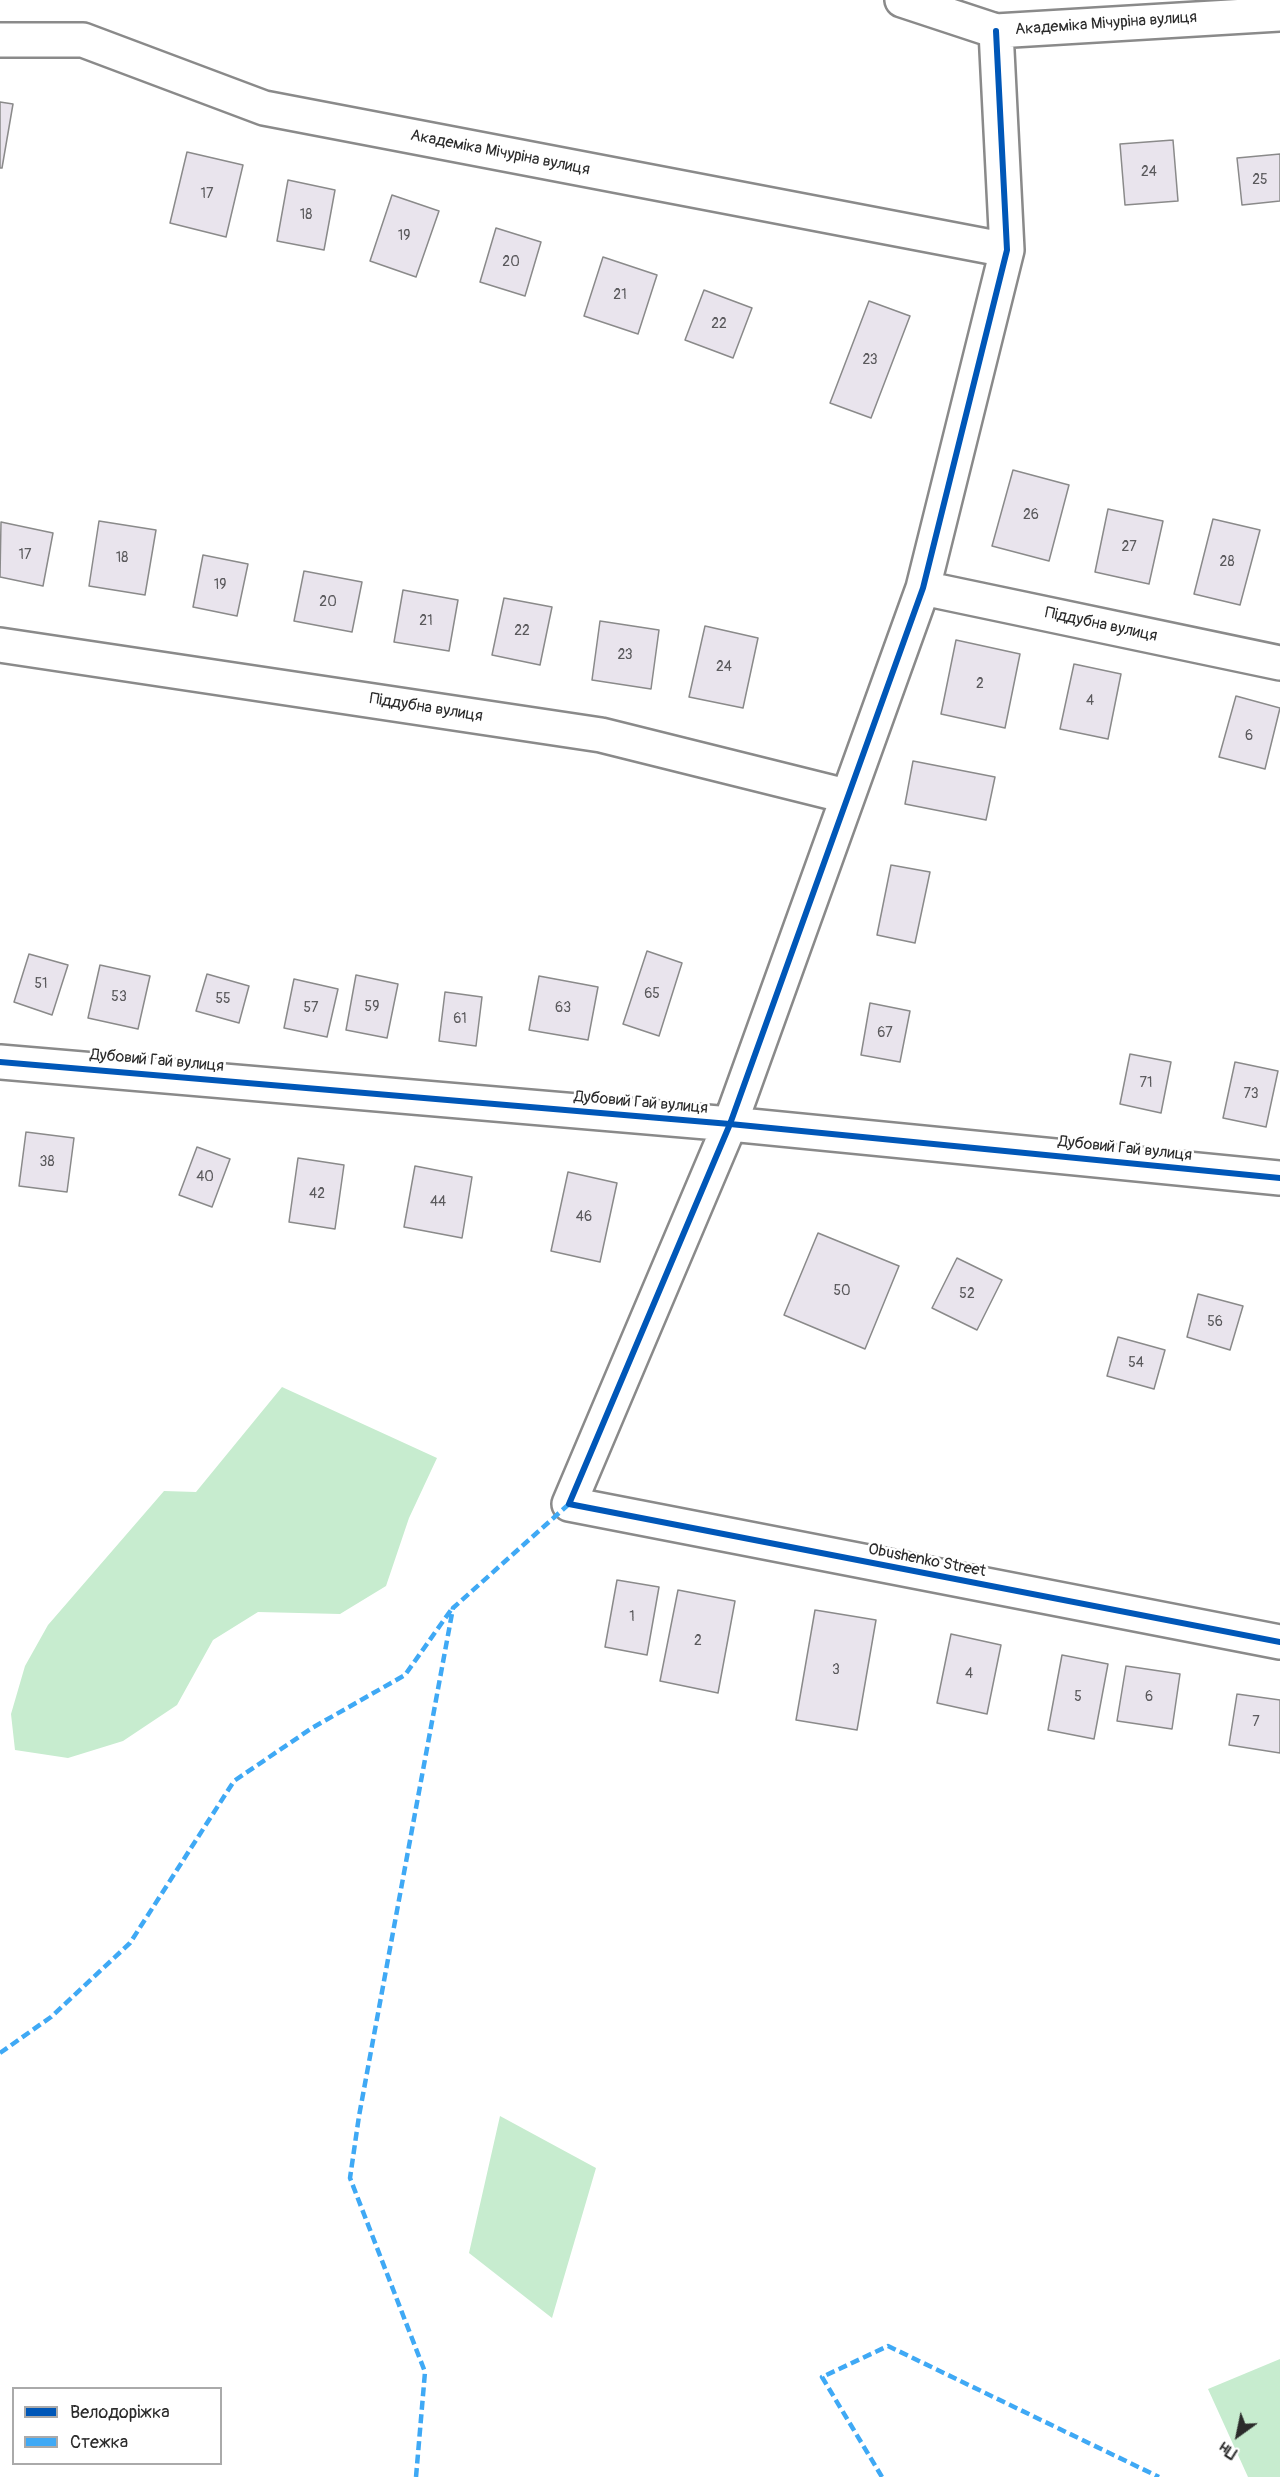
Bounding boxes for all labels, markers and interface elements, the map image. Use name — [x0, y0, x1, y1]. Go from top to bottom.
street label: Академіка Мічуріна вулиця — [1014, 8, 1198, 40]
street label: Академіка Мічуріна вулиця — [409, 126, 591, 180]
house number: 24 — [1141, 164, 1157, 180]
house number: 25 — [1252, 172, 1268, 188]
house number: 17 — [201, 186, 213, 202]
house number: 18 — [300, 207, 312, 223]
house number: 19 — [398, 228, 410, 244]
house number: 20 — [502, 254, 520, 270]
house number: 21 — [613, 287, 627, 303]
house number: 22 — [711, 316, 727, 332]
house number: 23 — [862, 352, 878, 368]
house number: 26 — [1023, 507, 1039, 523]
house number: 27 — [1121, 539, 1137, 555]
house number: 17 — [19, 547, 31, 563]
house number: 18 — [116, 550, 128, 566]
house number: 28 — [1220, 554, 1234, 570]
house number: 19 — [214, 577, 226, 593]
house number: 20 — [319, 594, 337, 610]
street label: Піддубна вулиця — [1043, 604, 1159, 646]
house number: 21 — [419, 613, 433, 629]
house number: 22 — [514, 623, 530, 639]
house number: 23 — [617, 647, 633, 663]
house number: 24 — [716, 659, 732, 675]
house number: 2 — [976, 676, 984, 692]
street label: Піддубна вулиця — [368, 690, 484, 726]
house number: 4 — [1086, 693, 1094, 709]
house number: 6 — [1245, 728, 1253, 744]
house number: 51 — [34, 976, 48, 992]
house number: 65 — [644, 986, 660, 1002]
house number: 53 — [111, 989, 127, 1005]
house number: 55 — [215, 991, 231, 1007]
house number: 59 — [365, 999, 379, 1015]
house number: 57 — [304, 1000, 318, 1016]
house number: 63 — [555, 1000, 571, 1016]
house number: 61 — [453, 1011, 467, 1027]
house number: 67 — [877, 1025, 893, 1041]
street label: Дубовий Гай вулиця — [89, 1046, 225, 1076]
house number: 71 — [1140, 1075, 1152, 1091]
house number: 73 — [1243, 1086, 1259, 1102]
street label: Дубовий Гай вулиця — [573, 1088, 709, 1118]
street label: Дубовий Гай вулиця — [1057, 1132, 1193, 1166]
house number: 38 — [40, 1154, 54, 1170]
house number: 40 — [196, 1169, 214, 1185]
house number: 42 — [309, 1186, 325, 1202]
house number: 44 — [430, 1194, 446, 1210]
house number: 46 — [576, 1209, 592, 1225]
house number: 50 — [833, 1283, 851, 1299]
house number: 52 — [959, 1286, 975, 1302]
house number: 56 — [1207, 1314, 1223, 1330]
house number: 54 — [1128, 1355, 1144, 1371]
street label: Obushenko Street — [867, 1540, 987, 1582]
house number: 1 — [629, 1609, 635, 1625]
house number: 2 — [694, 1633, 702, 1649]
house number: 3 — [832, 1662, 840, 1678]
house number: 4 — [965, 1666, 973, 1682]
house number: 5 — [1074, 1689, 1082, 1705]
house number: 6 — [1145, 1689, 1153, 1705]
house number: 7 — [1252, 1714, 1260, 1730]
legend — [12, 2387, 222, 2465]
text: Велодоріжка — [70, 2401, 170, 2424]
north arrow — [1208, 2405, 1268, 2465]
text: Стежка — [70, 2431, 128, 2454]
text: Пн — [1215, 2437, 1241, 2463]

